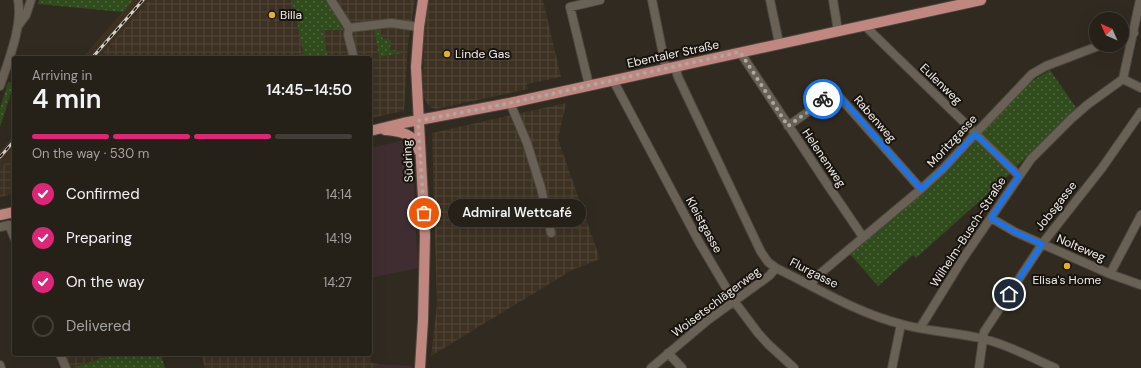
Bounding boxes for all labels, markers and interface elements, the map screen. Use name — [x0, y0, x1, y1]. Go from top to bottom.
place label: Billa — [280, 7, 302, 23]
marker: Billa — [267, 10, 277, 20]
north arrow — [1089, 12, 1129, 52]
map controls — [1089, 12, 1129, 52]
street label: Ebentaler Straße — [626, 36, 721, 72]
place label: Linde Gas — [455, 46, 510, 62]
marker: Linde Gas — [442, 49, 452, 59]
street label: Eulenweg — [917, 60, 966, 108]
text: Arriving in — [32, 67, 92, 84]
courier — [803, 79, 843, 119]
text: 14:45–14:50 — [266, 80, 352, 100]
text: 4 min — [32, 82, 102, 116]
icon: bike — [812, 88, 834, 110]
street label: Rabenweg — [850, 92, 900, 146]
street label: Moritzgasse — [923, 111, 981, 171]
street label: Helenenweg — [798, 126, 850, 191]
street label: Südring — [399, 139, 417, 183]
text: On the way · 530 m — [32, 145, 149, 162]
street label: Wilhelm-Busch-Straße — [926, 174, 1010, 290]
street label: Jobsgasse — [1032, 178, 1080, 234]
icon: check — [32, 183, 54, 205]
text: Confirmed — [66, 184, 140, 204]
text: 14:14 — [325, 186, 352, 203]
street label: Kleistgasse — [682, 194, 726, 256]
pin — [407, 196, 441, 230]
callout: Admiral Wettcafé — [448, 199, 586, 227]
icon: bag — [413, 202, 435, 224]
text: Admiral Wettcafé — [462, 204, 572, 221]
icon: check — [32, 227, 54, 249]
text: Preparing — [66, 228, 132, 248]
text: 14:19 — [325, 230, 352, 247]
street label: Nolteweg — [1054, 231, 1108, 266]
street label: Flurgasse — [787, 254, 841, 292]
marker: Elisa's Home — [1062, 261, 1072, 271]
street label: Woisetschlägerweg — [668, 263, 764, 341]
icon: check — [32, 271, 54, 293]
text: On the way — [66, 272, 145, 292]
place label: Elisa's Home — [1033, 272, 1102, 288]
text: 14:27 — [323, 274, 352, 291]
pin — [992, 277, 1026, 311]
icon: home — [998, 283, 1020, 305]
text: Delivered — [66, 316, 131, 336]

